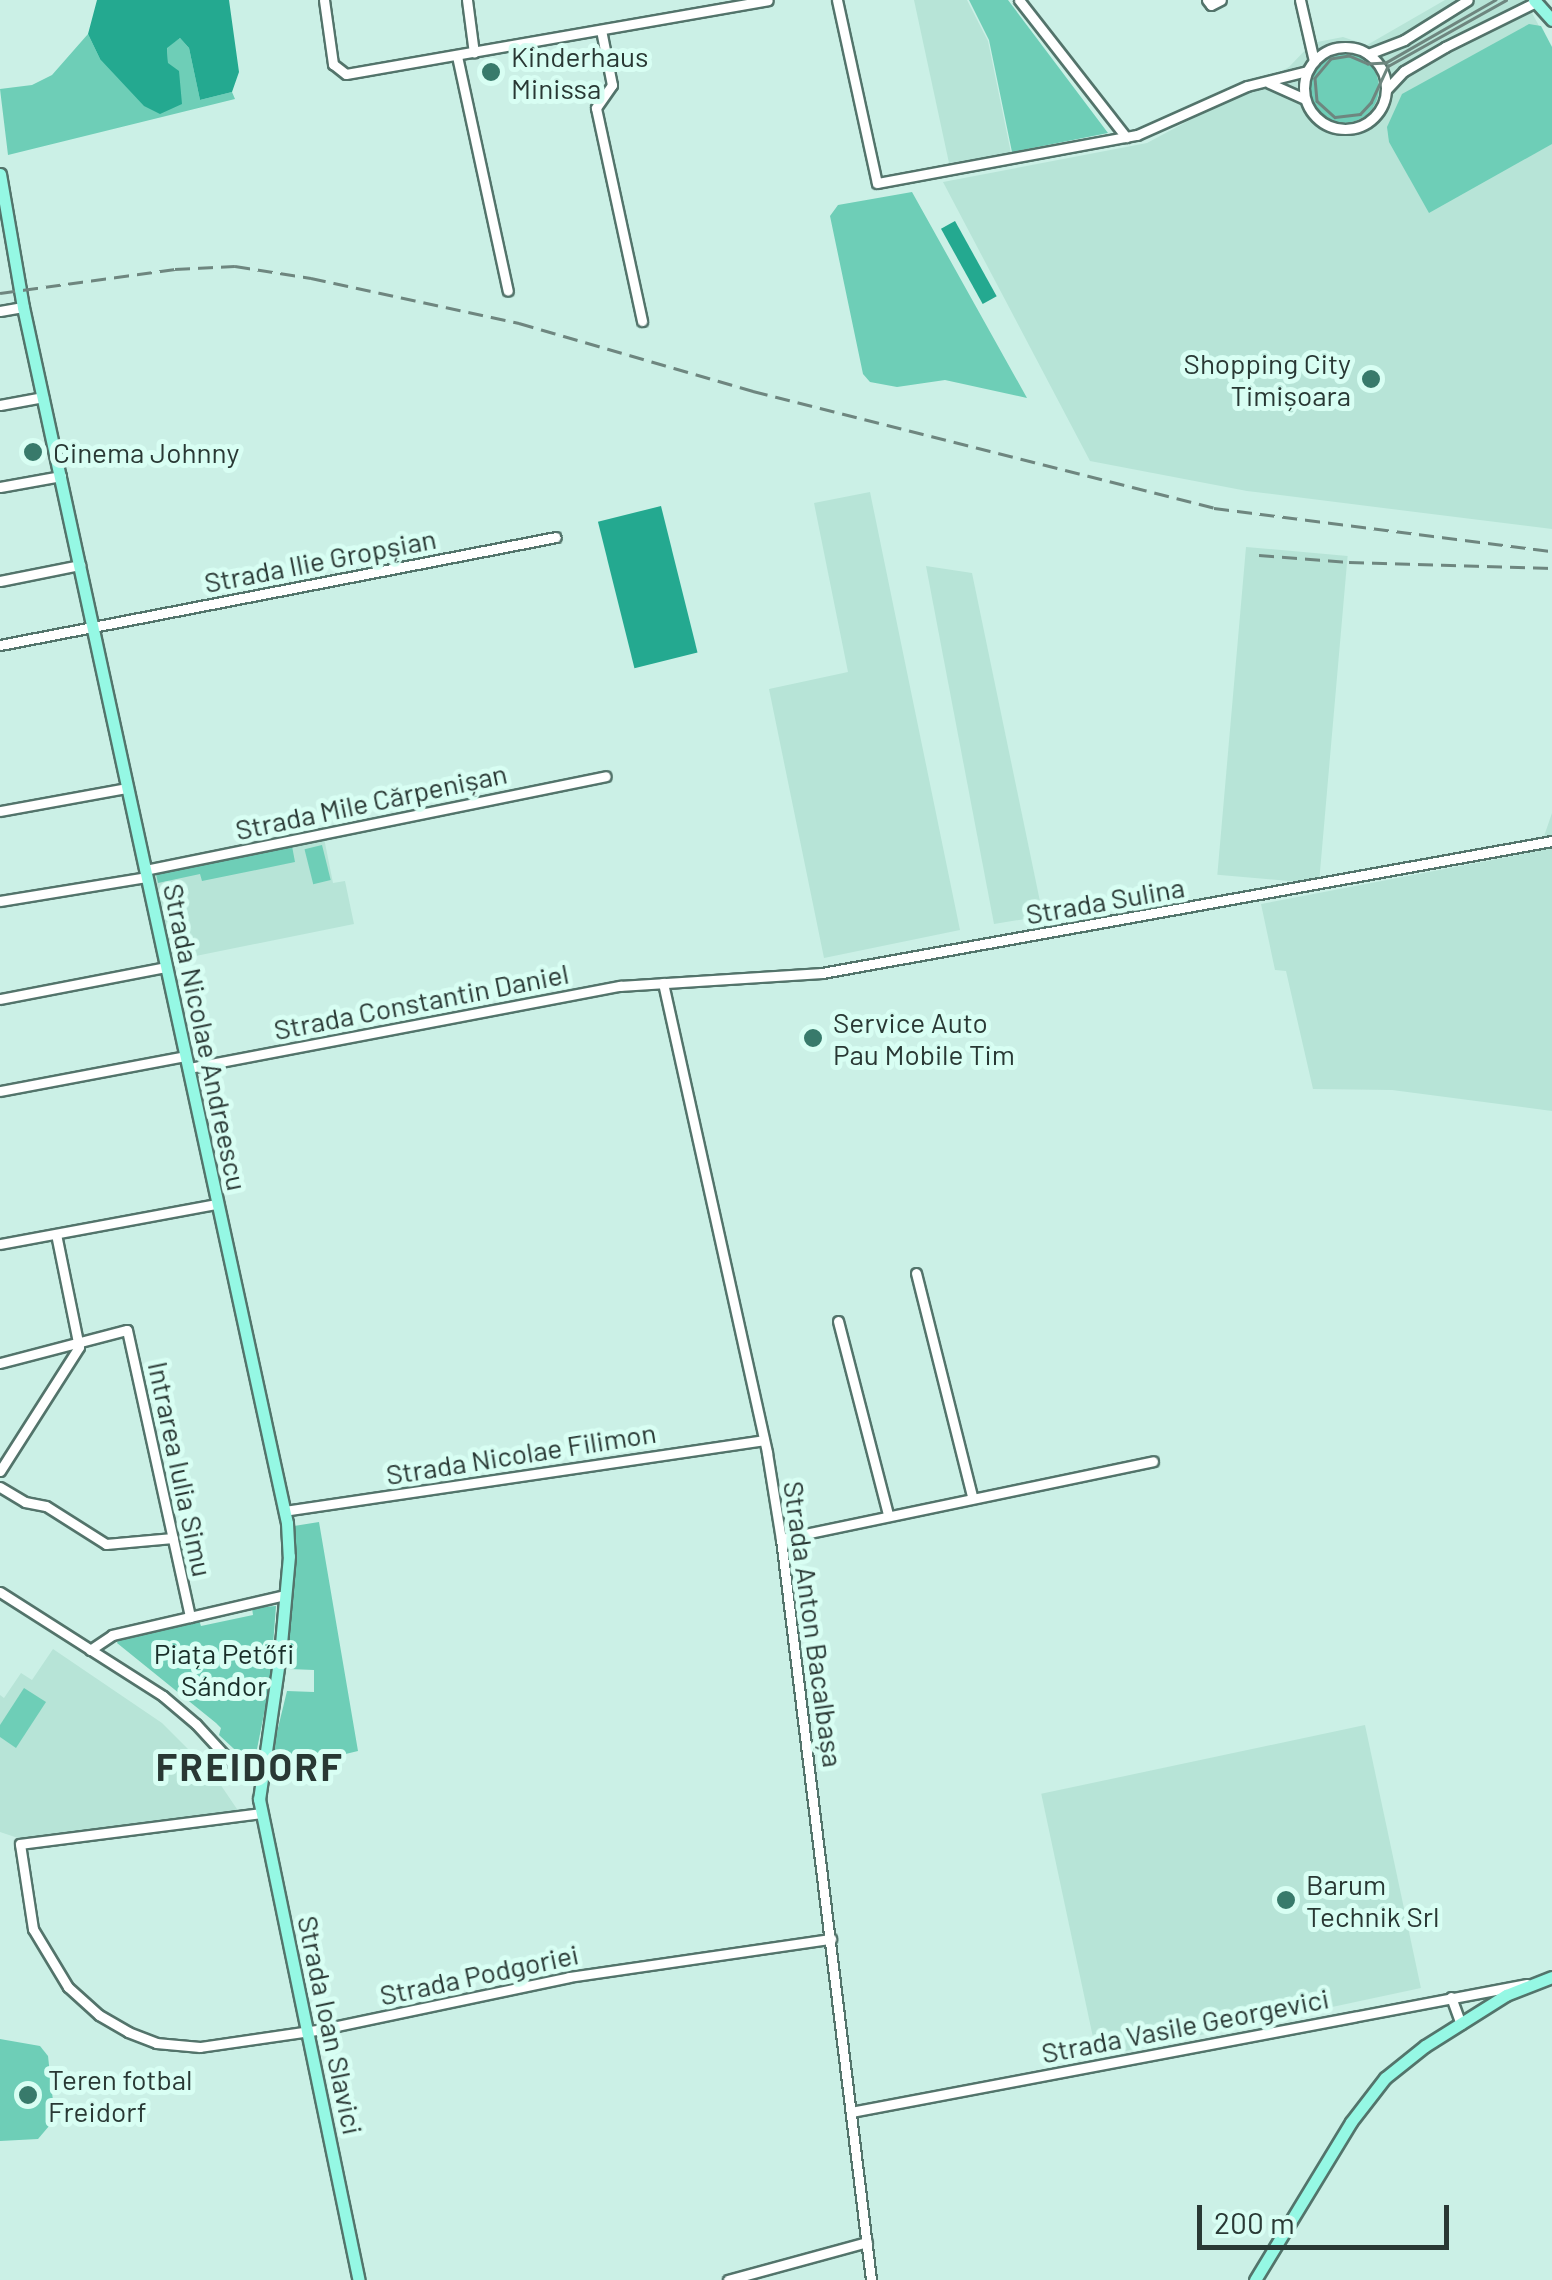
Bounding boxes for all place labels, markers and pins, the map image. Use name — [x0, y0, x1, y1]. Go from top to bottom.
place label: Kinderhaus Minissa — [511, 39, 648, 105]
marker: Kinderhaus Minissa — [480, 61, 502, 83]
place label: Shopping City Timișoara — [1184, 346, 1351, 412]
marker: Shopping City Timișoara — [1360, 368, 1382, 390]
place label: Cinema Johnny — [53, 435, 239, 469]
marker: Cinema Johnny — [22, 441, 44, 463]
place label: Service Auto Pau Mobile Tim — [833, 1005, 1015, 1071]
marker: Service Auto Pau Mobile Tim — [802, 1027, 824, 1049]
place label: Barum Technik Srl — [1306, 1867, 1439, 1933]
marker: Barum Technik Srl — [1275, 1889, 1297, 1911]
place label: Teren fotbal Freidorf — [48, 2062, 193, 2128]
marker: Teren fotbal Freidorf — [17, 2084, 39, 2106]

